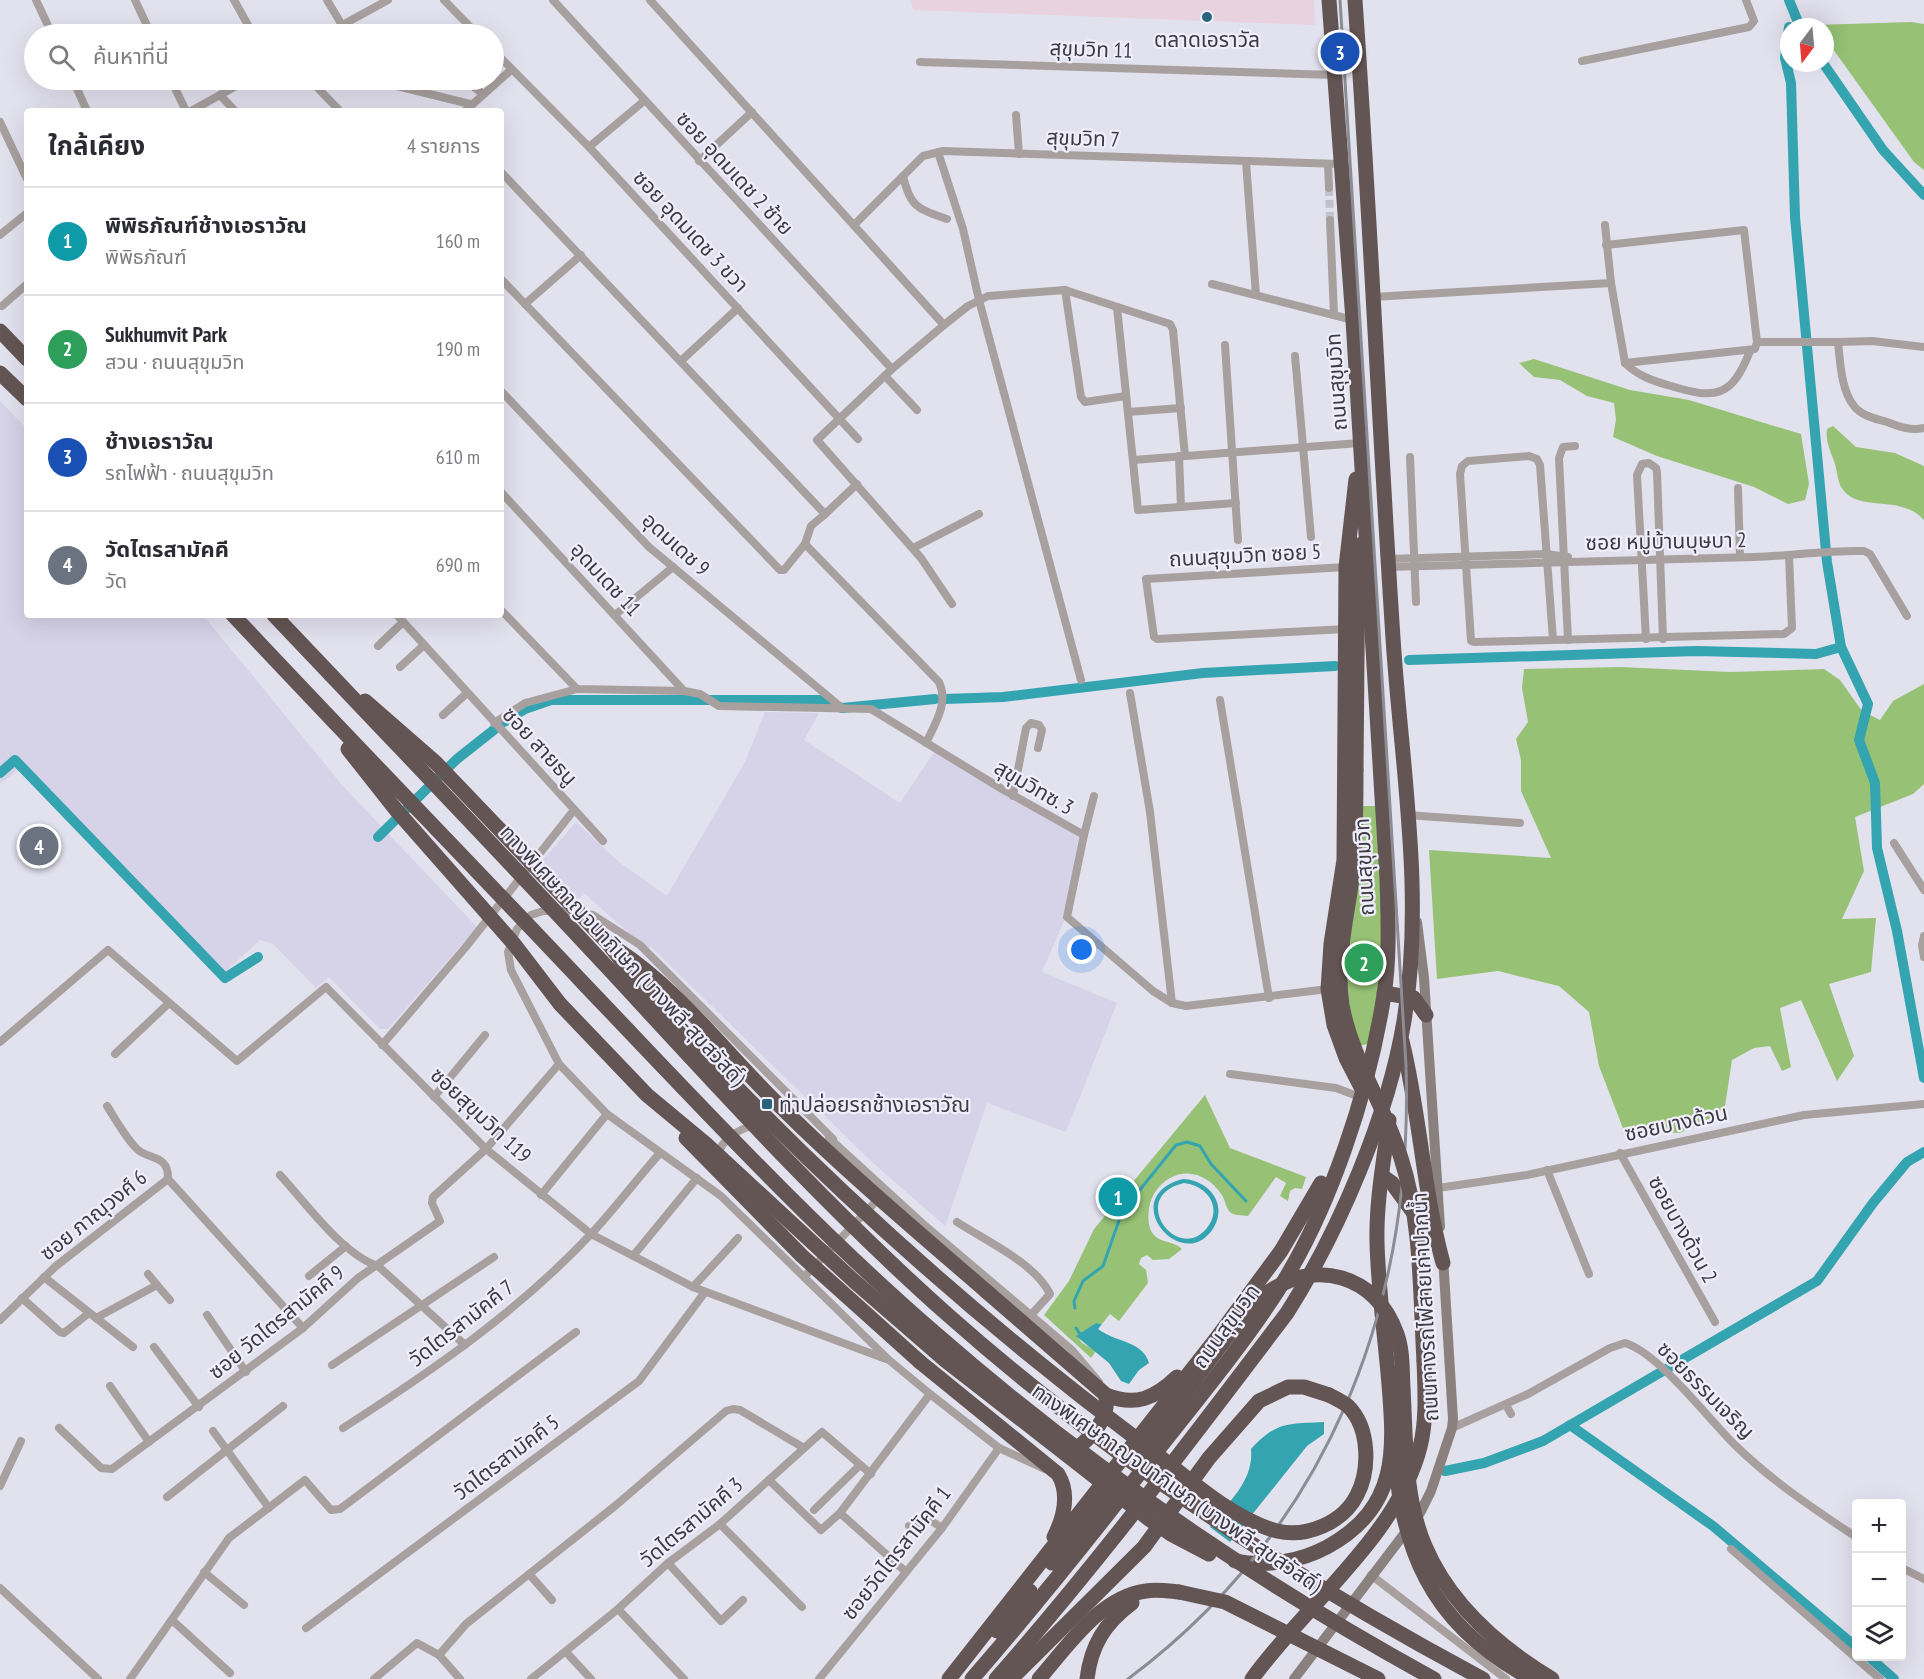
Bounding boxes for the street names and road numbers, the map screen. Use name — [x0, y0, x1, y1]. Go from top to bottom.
street label: สุขุมวิท 11 — [1049, 34, 1133, 64]
street label: ซอย อุดมเดช 2 ซ้าย — [671, 105, 799, 241]
street label: สุขุมวิท 7 — [1046, 123, 1120, 153]
street label: ซอย อุดมเดช 3 ขวา — [627, 164, 755, 298]
street label: ถนนสุขุมวิท — [1319, 332, 1353, 432]
street label: อุดมเดช 9 — [636, 506, 716, 582]
street label: ซอย หมู่บ้านบุษบา 2 — [1585, 526, 1747, 556]
street label: อุดมเดช 11 — [565, 536, 647, 622]
street label: ถนนสุขุมวิท ซอย 5 — [1168, 538, 1322, 572]
street label: ซอย สายธนู — [497, 701, 583, 791]
street label: สุขุมวิทซ. 3 — [989, 753, 1079, 821]
street label: ถนนสุขุมวิท — [1348, 817, 1380, 917]
street label: ทางพิเศษกาญจนาภิเษก (บางพลี-สุขสวัสดิ์) — [495, 819, 751, 1091]
street label: ซอยสุขุมวิท 119 — [425, 1061, 537, 1169]
street label: ซอยบางด้วน — [1622, 1099, 1730, 1147]
street label: ซอย ภาณุวงศ์ 6 — [34, 1164, 152, 1266]
street label: ซอยบางด้วน 2 — [1642, 1171, 1724, 1287]
street label: ถนนทางรถไฟสายเก่าปากน้ำ — [1405, 1192, 1444, 1422]
street label: ซอย วัดไตรสามัคคี 9 — [203, 1259, 349, 1385]
street label: วัดไตรสามัคคี 7 — [403, 1274, 519, 1372]
street label: ถนนสุขุมวิท — [1186, 1278, 1266, 1374]
street label: ซอยธรรมเจริญ — [1652, 1336, 1760, 1444]
street label: ทางพิเศษกาญจนาภิเษก (บางพลี-สุขสวัสดิ์) — [1027, 1377, 1327, 1599]
street label: วัดไตรสามัคคี 5 — [447, 1408, 565, 1506]
street label: วัดไตรสามัคคี 3 — [634, 1471, 748, 1573]
street label: ซอยวัดไตรสามัคคี 1 — [835, 1481, 957, 1625]

